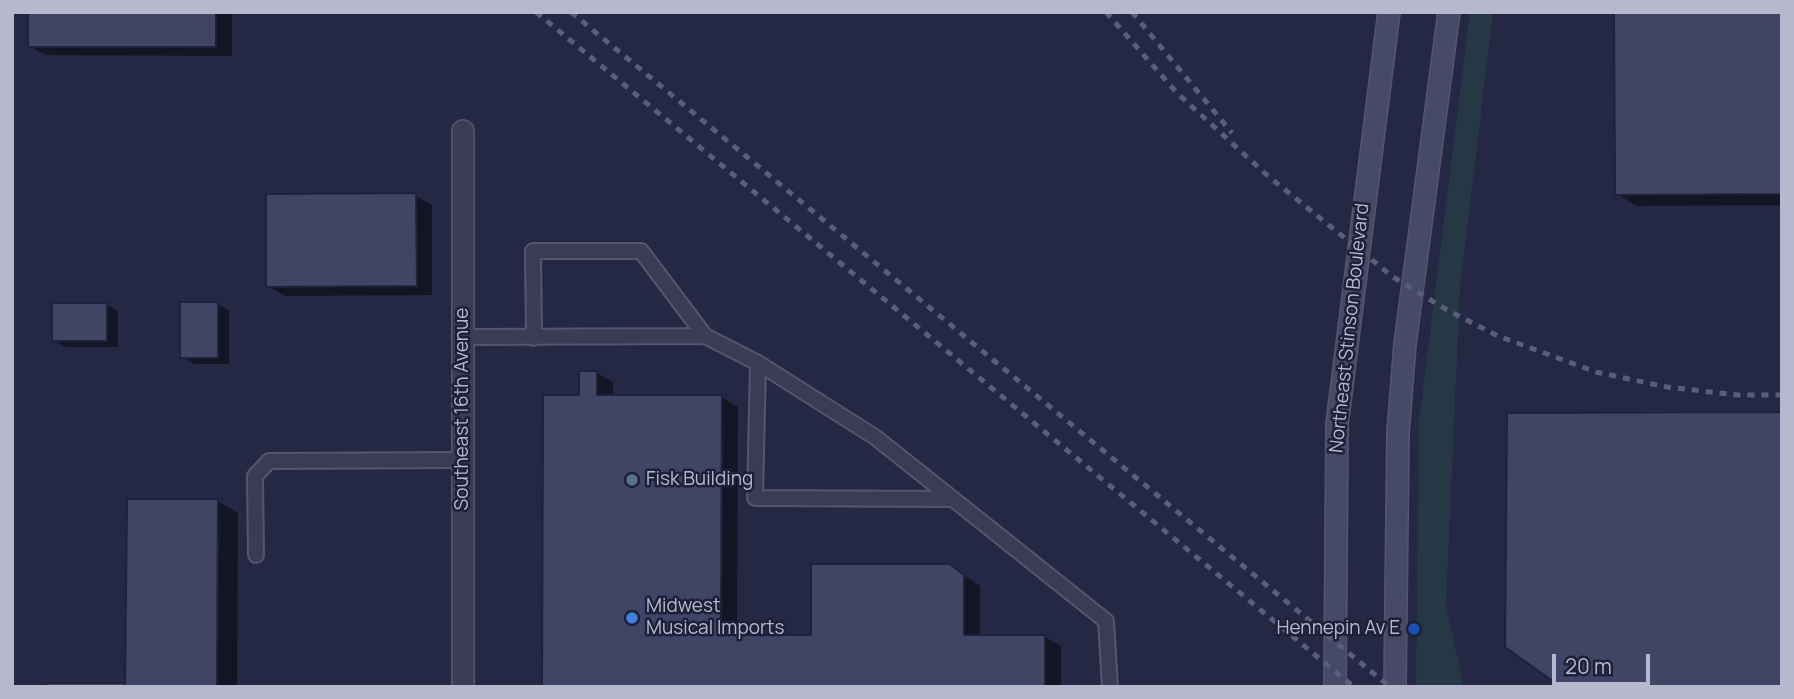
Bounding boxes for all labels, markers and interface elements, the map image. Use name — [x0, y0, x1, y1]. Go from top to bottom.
street label: Northeast Stinson Boulevard — [1326, 202, 1374, 454]
street label: Southeast 16th Avenue — [452, 308, 474, 510]
place label: Fisk Building — [646, 469, 753, 491]
marker: Fisk Building — [624, 472, 640, 488]
place label: Midwest Musical Imports — [646, 596, 784, 640]
marker: Midwest Musical Imports — [624, 610, 640, 626]
place label: Hennepin Av E — [1277, 618, 1400, 640]
marker: Hennepin Av E — [1406, 621, 1422, 637]
scale bar — [1556, 640, 1654, 684]
text: 20 m — [1565, 652, 1612, 680]

